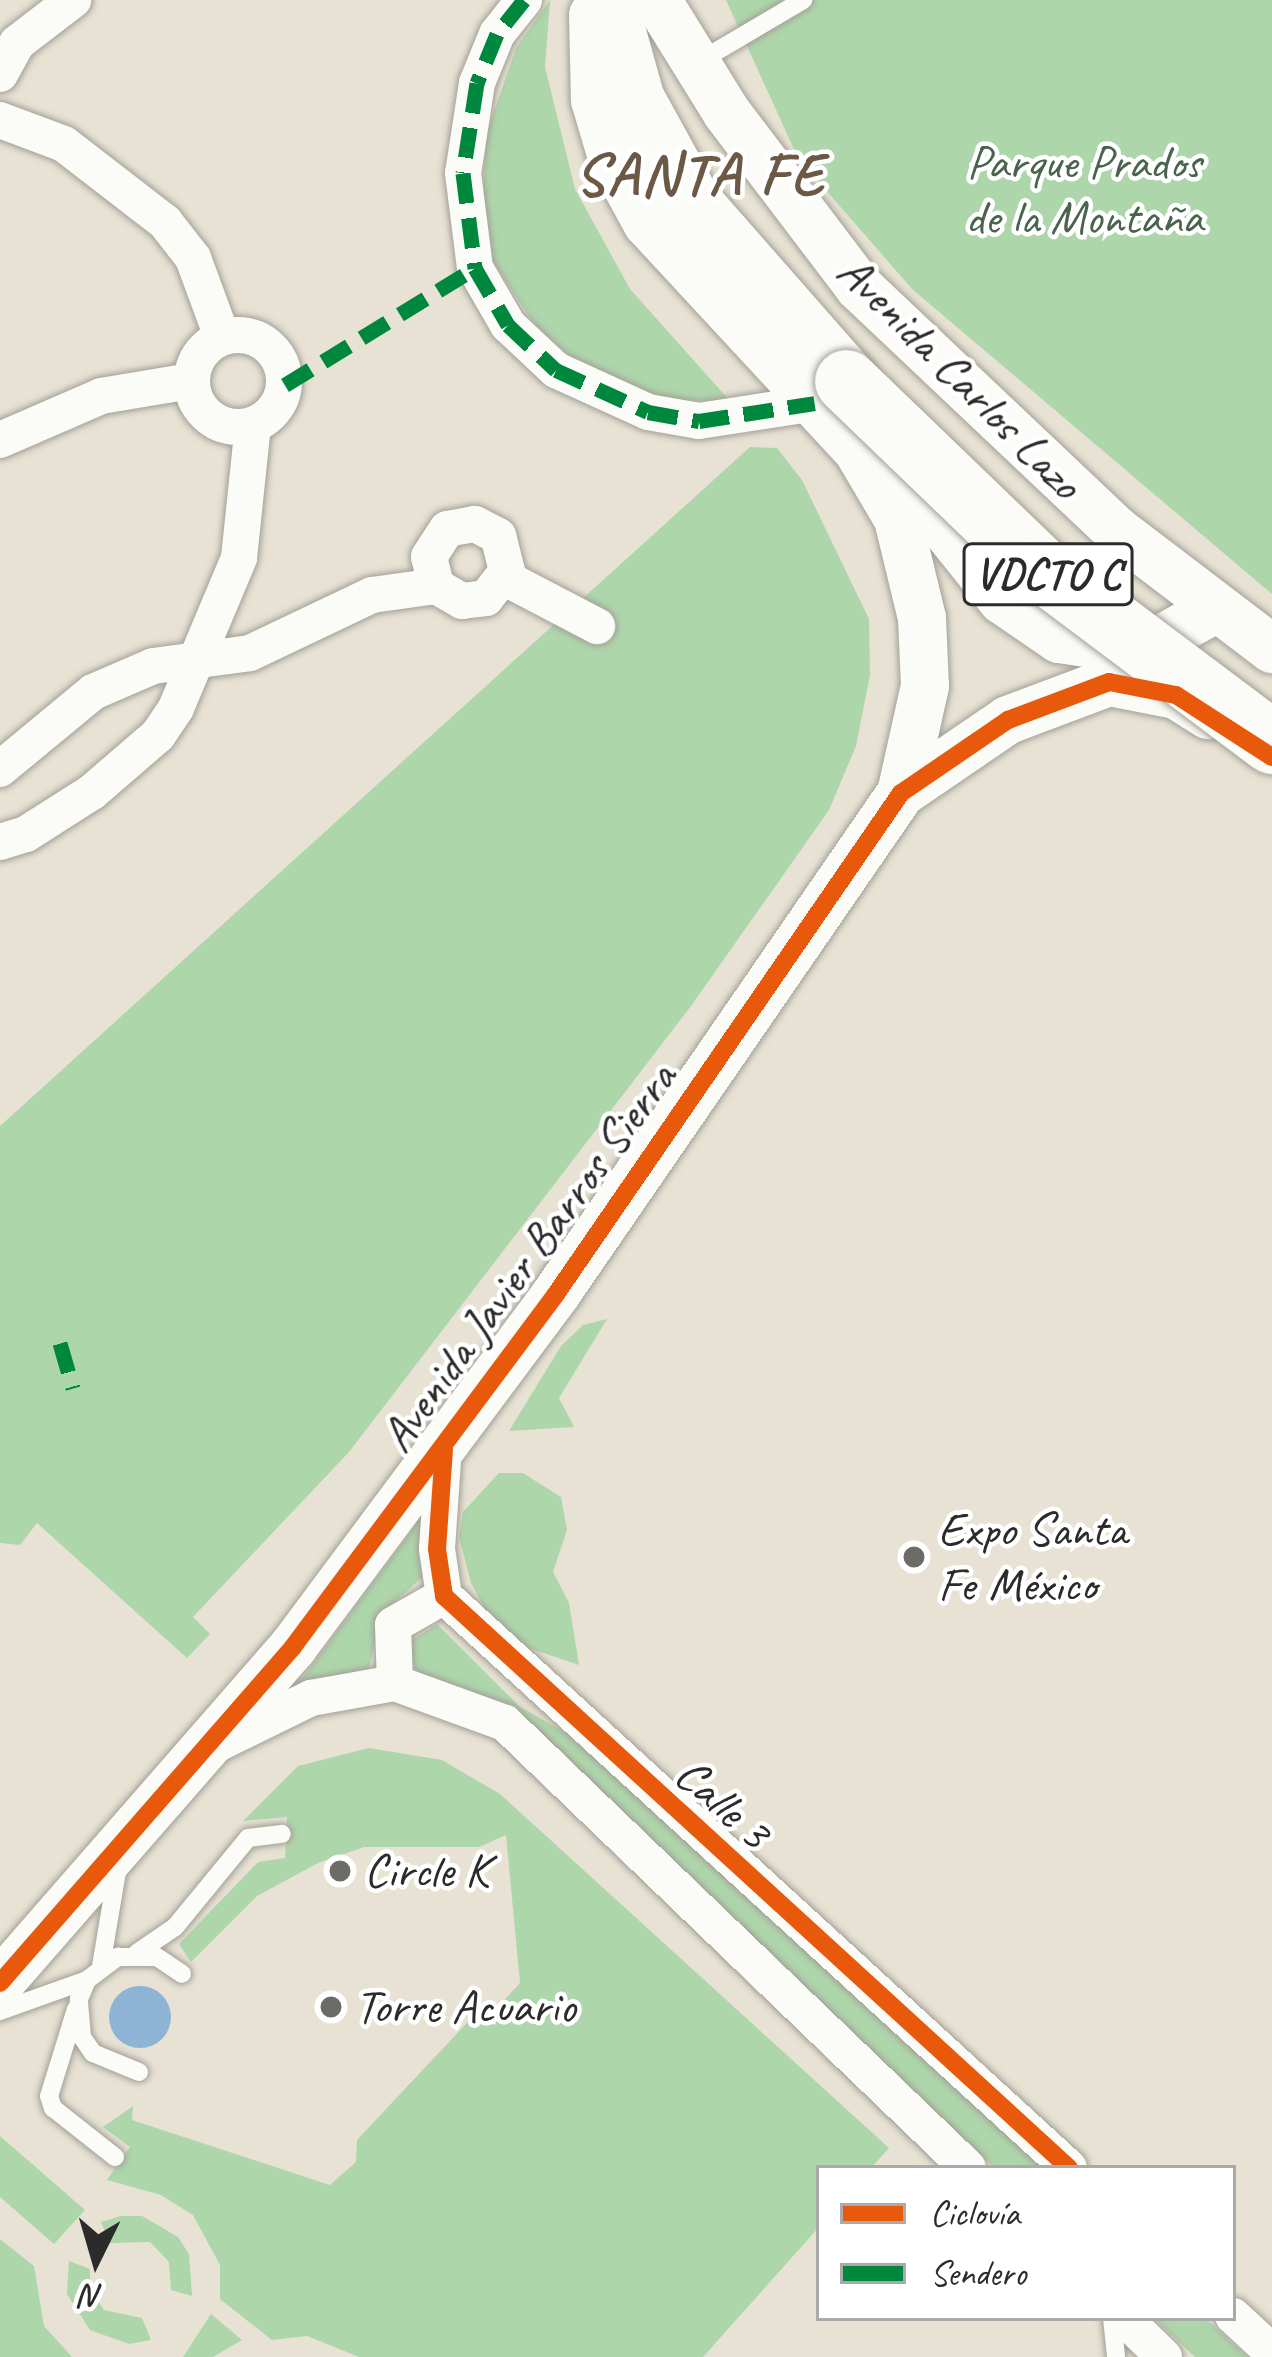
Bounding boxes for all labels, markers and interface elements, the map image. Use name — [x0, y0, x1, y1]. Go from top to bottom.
park label: Parque Prados de la Montaña — [965, 133, 1203, 246]
district label: SANTA FE — [575, 138, 825, 210]
street label: Avenida Carlos Lazo — [825, 242, 1095, 512]
road number: VDCTO C — [961, 535, 1135, 613]
street label: Avenida Javier Barros Sierra — [367, 1051, 689, 1463]
place label: Expo Santa Fe México — [938, 1500, 1128, 1613]
marker: Expo Santa Fe México — [901, 1544, 927, 1570]
street label: Calle 3 — [663, 1745, 783, 1861]
place label: Circle K — [364, 1842, 489, 1900]
marker: Circle K — [327, 1858, 353, 1884]
place label: Torre Acuario — [355, 1978, 573, 2036]
marker: Torre Acuario — [318, 1994, 344, 2020]
legend — [816, 2165, 1236, 2321]
text: Ciclovía — [930, 2190, 1020, 2236]
north arrow — [36, 2201, 156, 2321]
text: Sendero — [930, 2250, 1026, 2296]
text: N — [81, 2275, 105, 2319]

